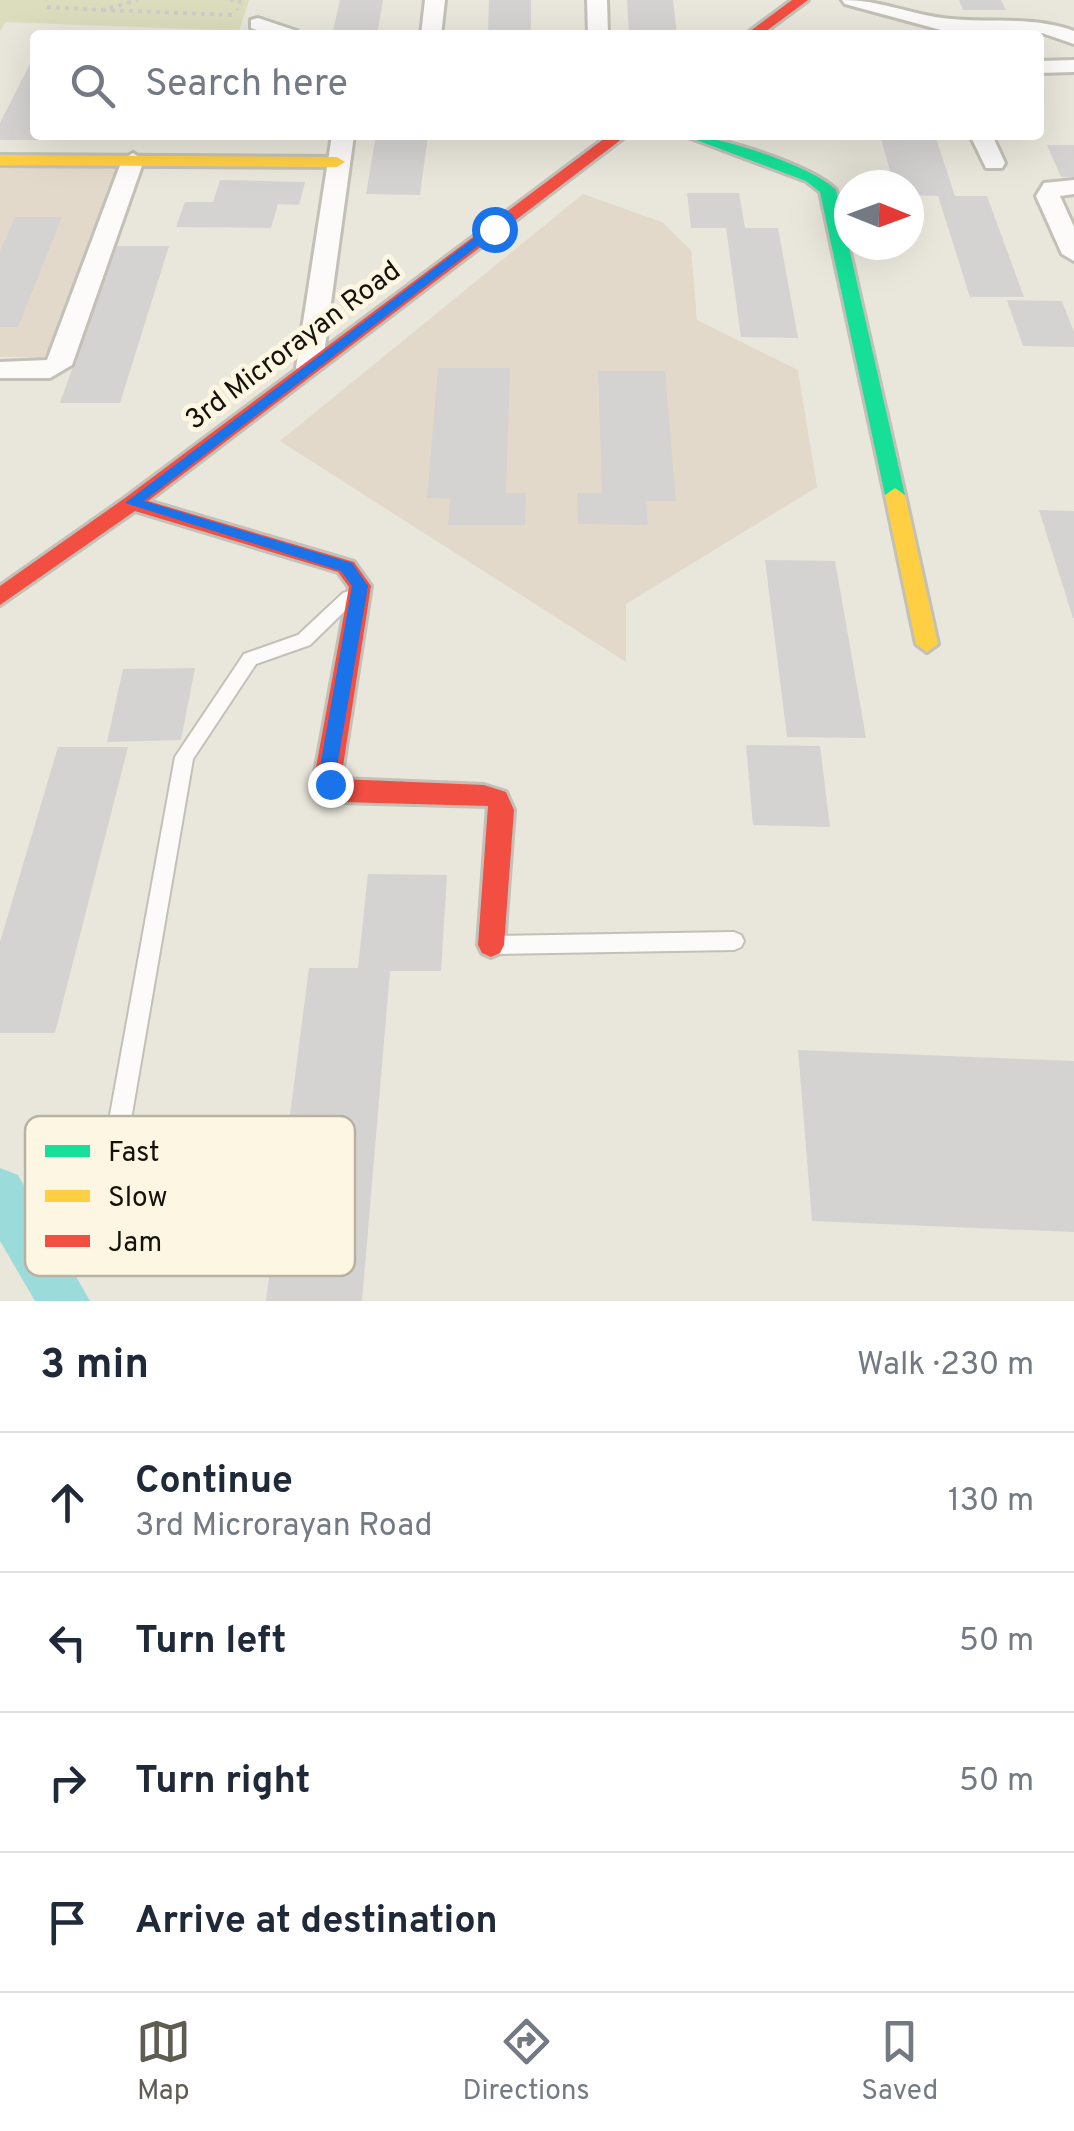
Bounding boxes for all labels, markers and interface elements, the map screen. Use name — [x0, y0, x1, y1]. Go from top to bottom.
search box — [30, 30, 1044, 140]
icon: search — [65, 58, 120, 113]
text: Search here — [145, 61, 348, 110]
north arrow — [834, 170, 924, 260]
route start — [472, 207, 518, 253]
street label: 3rd Microrayan Road — [179, 254, 409, 439]
route end — [308, 762, 354, 808]
legend — [25, 1116, 355, 1276]
text: Fast — [108, 1136, 160, 1172]
text: Slow — [108, 1181, 167, 1217]
text: Jam — [108, 1226, 162, 1262]
text: 3 min — [40, 1340, 149, 1393]
text: Walk · 230 m — [857, 1346, 1034, 1386]
text: Continue — [135, 1458, 293, 1507]
icon: ahead — [40, 1475, 95, 1530]
text: 130 m — [948, 1482, 1034, 1522]
text: 3rd Microrayan Road — [135, 1507, 432, 1547]
icon: left — [40, 1615, 95, 1670]
text: Turn left — [135, 1618, 287, 1667]
text: 50 m — [959, 1622, 1034, 1662]
icon: right — [40, 1755, 95, 1810]
text: Turn right — [135, 1758, 310, 1807]
text: 50 m — [959, 1762, 1034, 1802]
icon: arrive — [40, 1895, 95, 1950]
text: Arrive at destination — [135, 1898, 498, 1947]
tab: Map — [136, 2014, 191, 2110]
tab: Directions — [462, 2014, 590, 2110]
tab: Saved — [861, 2014, 938, 2110]

